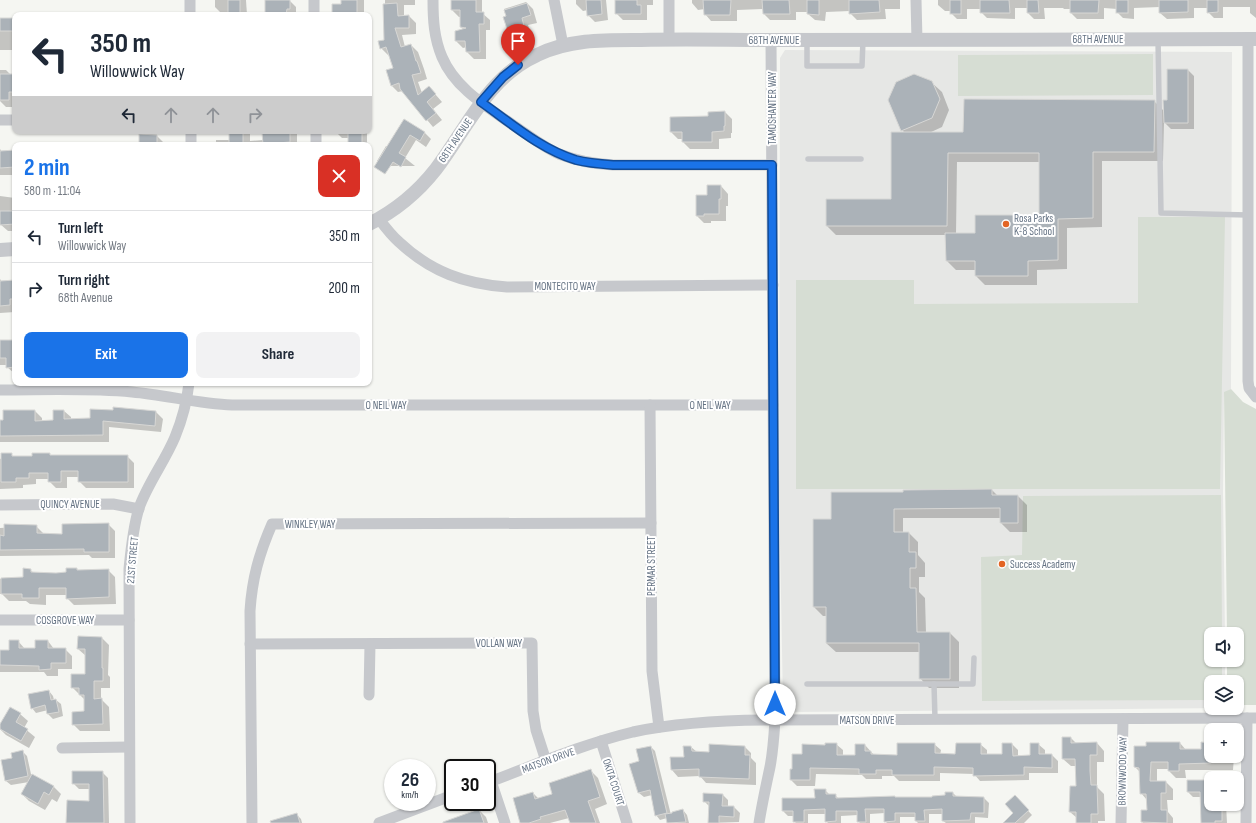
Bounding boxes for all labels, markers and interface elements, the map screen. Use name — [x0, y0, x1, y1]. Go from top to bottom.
pin — [501, 24, 535, 65]
text: 350 m — [90, 27, 151, 60]
icon: left — [24, 28, 76, 80]
icon: arrive — [507, 30, 529, 52]
street label: 68TH AVENUE — [1073, 33, 1123, 46]
street label: 68TH AVENUE — [749, 34, 799, 47]
text: Willowwick Way — [90, 61, 185, 82]
street label: TAMOSHANTER WAY — [766, 71, 779, 144]
icon: left — [118, 104, 140, 126]
icon: ahead — [160, 104, 182, 126]
icon: ahead — [202, 104, 224, 126]
icon: right — [244, 104, 266, 126]
street label: 68TH AVENUE — [436, 116, 475, 165]
text: 2 min — [24, 153, 70, 182]
button: close — [318, 155, 360, 197]
text: 580 m · 11:04 — [24, 183, 81, 199]
place label: Rosa Parks K-8 School — [1014, 212, 1054, 238]
text: Turn left — [58, 219, 103, 238]
marker: Rosa Parks K-8 School — [1001, 219, 1011, 229]
icon: left — [24, 226, 46, 248]
text: 350 m — [329, 227, 360, 246]
text: Willowwick Way — [58, 238, 126, 254]
text: Turn right — [58, 271, 110, 290]
icon: right — [24, 278, 46, 300]
text: 200 m — [328, 279, 360, 298]
street label: MONTECITO WAY — [534, 280, 596, 293]
text: 68th Avenue — [58, 290, 113, 306]
button: Exit — [24, 332, 188, 378]
button: Share — [196, 332, 360, 378]
street label: O NEIL WAY — [365, 399, 407, 412]
street label: O NEIL WAY — [689, 399, 731, 412]
street label: QUINCY AVENUE — [40, 498, 100, 511]
street label: WINKLEY WAY — [285, 518, 336, 531]
street label: PERMAR STREET — [645, 535, 658, 596]
street label: 21ST STREET — [124, 536, 141, 584]
place label: Success Academy — [1010, 558, 1076, 571]
marker: Success Academy — [997, 559, 1007, 569]
street label: COSGROVE WAY — [36, 614, 94, 627]
map controls — [1204, 627, 1244, 811]
button: sound — [1204, 627, 1244, 667]
street label: VOLLAN WAY — [476, 637, 523, 650]
button: layers — [1204, 675, 1244, 715]
position arrow — [754, 683, 796, 725]
street label: MATSON DRIVE — [840, 714, 894, 727]
button: + — [1204, 723, 1244, 763]
street label: BROWNWOOD WAY — [1115, 736, 1130, 806]
street label: MATSON DRIVE — [520, 745, 576, 776]
street label: OKITA COURT — [600, 757, 627, 808]
speed limit sign: 30 — [444, 759, 496, 811]
text: 26 — [401, 768, 419, 792]
button: − — [1204, 771, 1244, 811]
text: km/h — [401, 789, 419, 801]

